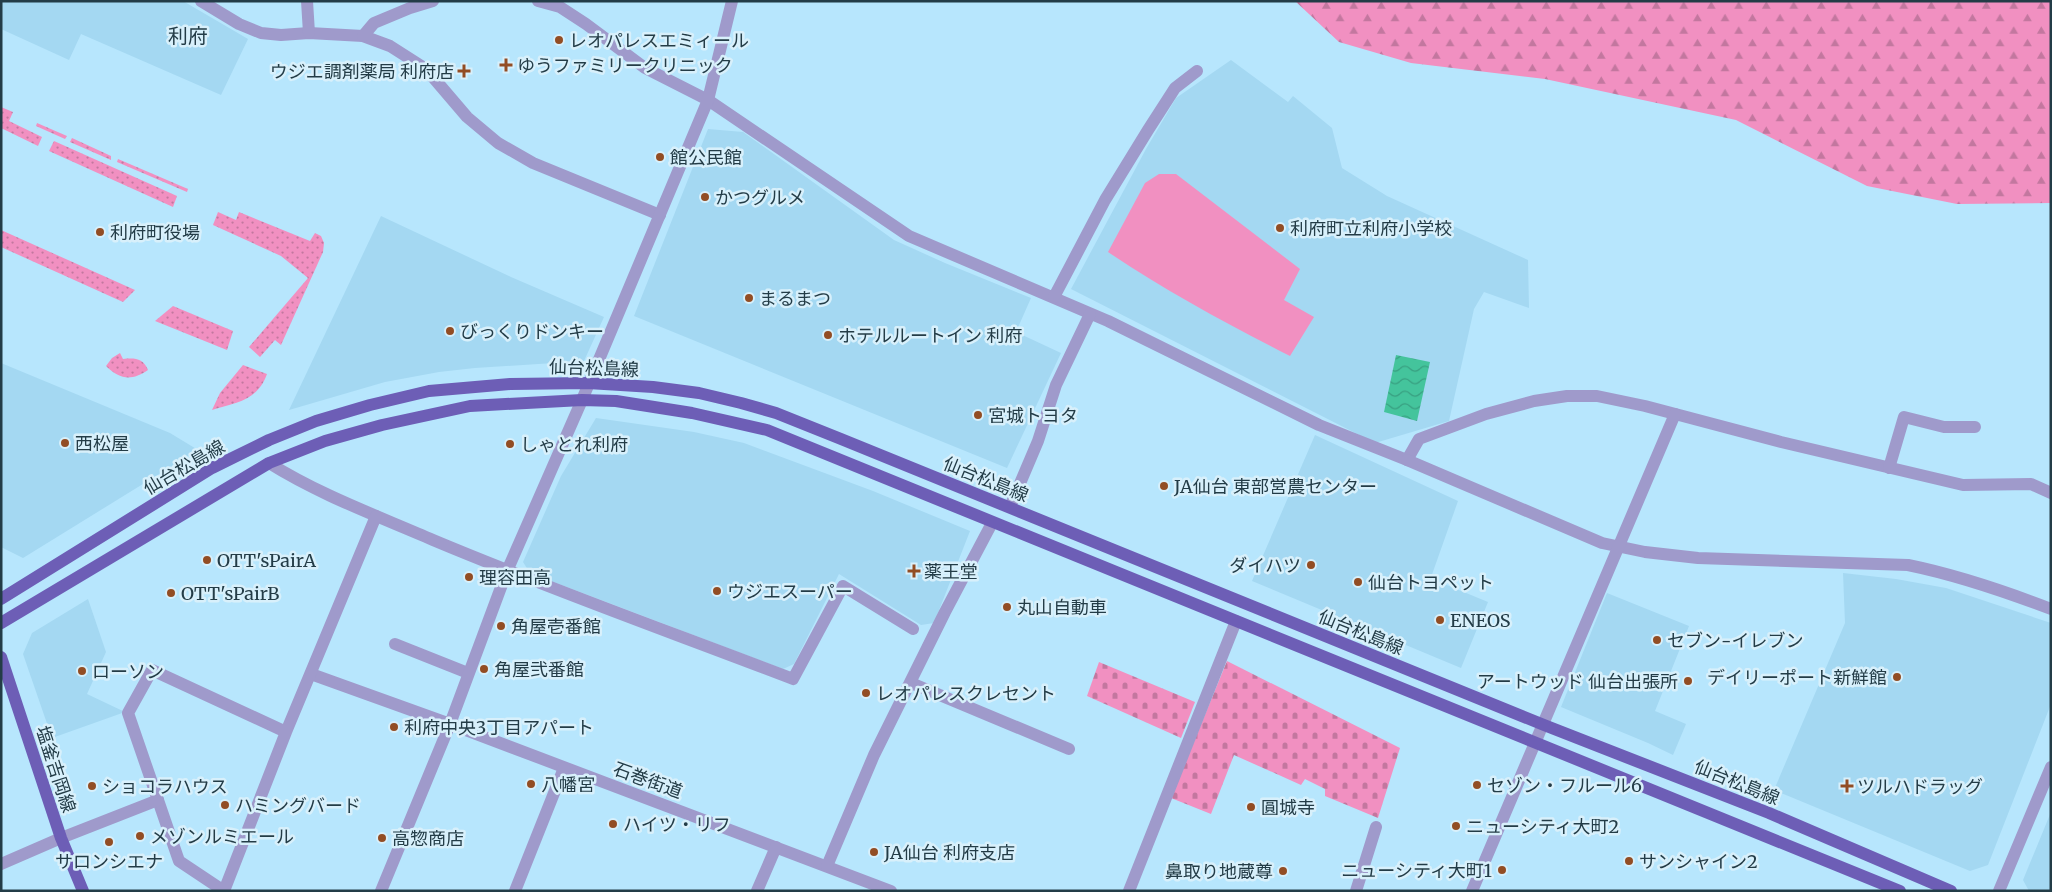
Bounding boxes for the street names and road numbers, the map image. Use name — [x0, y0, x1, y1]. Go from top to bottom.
street label: 仙台松島線 — [549, 355, 639, 381]
street label: 仙台松島線 — [139, 435, 229, 499]
street label: 仙台松島線 — [940, 451, 1032, 507]
street label: 仙台松島線 — [1315, 604, 1407, 660]
street label: 塩釜吉岡線 — [31, 723, 81, 815]
street label: 仙台松島線 — [1691, 754, 1783, 810]
street label: 石巻街道 — [610, 757, 686, 803]

